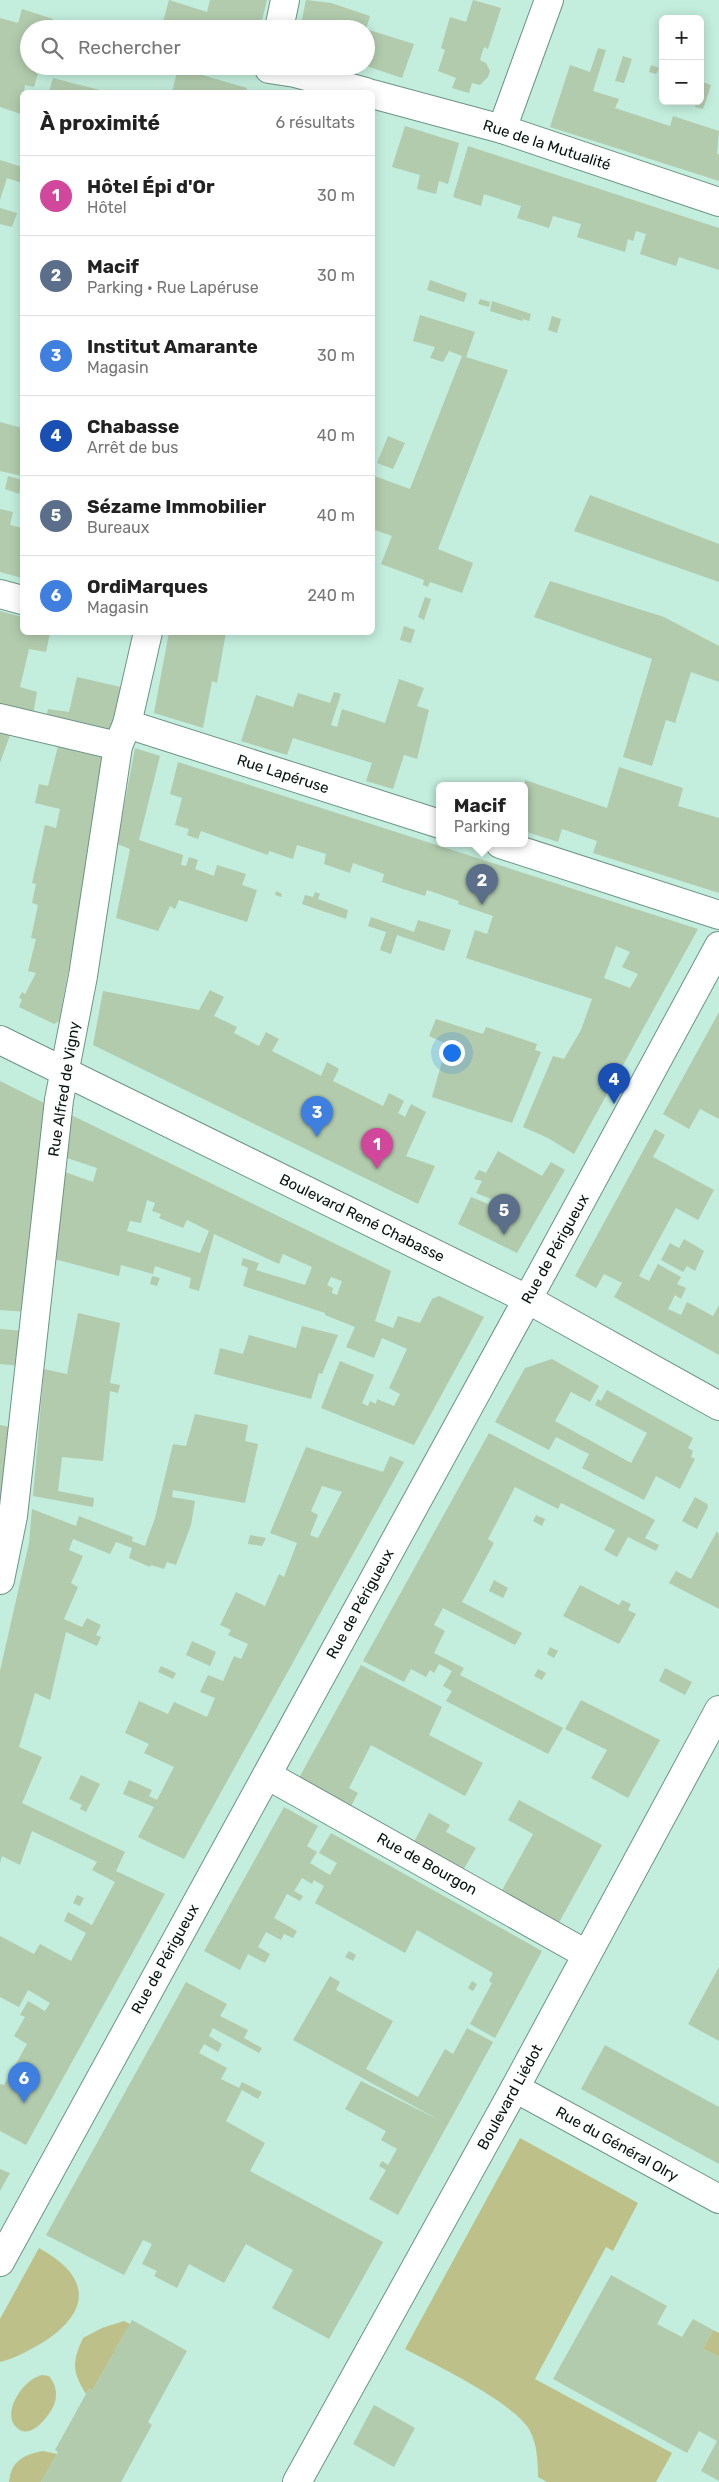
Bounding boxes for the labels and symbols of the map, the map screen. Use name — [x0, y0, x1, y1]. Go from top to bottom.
street label: Rue de la Mutualité — [481, 116, 613, 174]
street label: Rue Lapéruse — [235, 751, 331, 797]
pin: 2 — [466, 864, 498, 905]
street label: Rue Alfred de Vigny — [44, 1020, 84, 1158]
your location — [439, 1040, 465, 1066]
pin: 4 — [598, 1063, 630, 1104]
pin: 3 — [301, 1096, 333, 1137]
pin: 1 — [361, 1128, 393, 1169]
street label: Boulevard René Chabasse — [276, 1170, 448, 1266]
street label: Rue de Périgueux — [517, 1191, 593, 1307]
pin: 5 — [488, 1194, 520, 1235]
street label: Rue de Périgueux — [322, 1546, 398, 1662]
street label: Rue de Bourgon — [374, 1829, 480, 1899]
street label: Rue de Périgueux — [127, 1901, 203, 2017]
street label: Boulevard Liédot — [474, 2041, 546, 2153]
pin: 6 — [8, 2062, 40, 2103]
street label: Rue du Général Olry — [552, 2103, 682, 2185]

